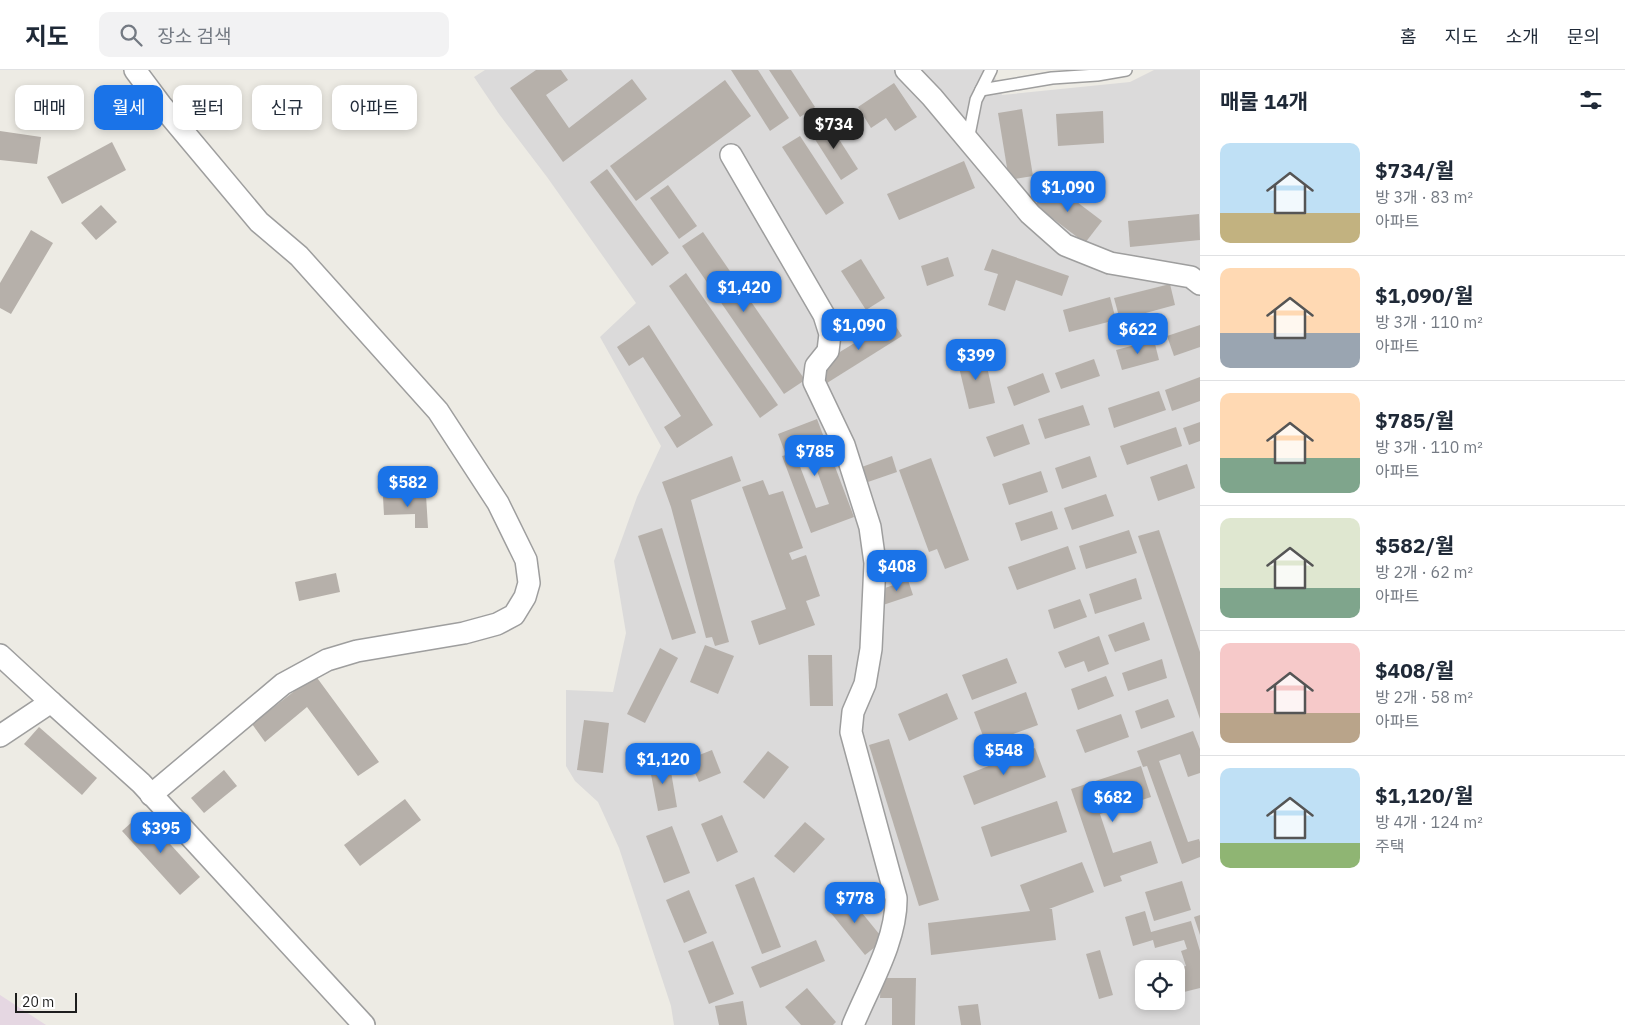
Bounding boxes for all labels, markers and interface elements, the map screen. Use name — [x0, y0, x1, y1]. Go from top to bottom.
search box — [99, 12, 449, 57]
text: 지도 — [25, 20, 69, 52]
icon: search — [117, 21, 145, 49]
text: 장소 검색 — [157, 24, 232, 48]
text: 홈 — [1400, 25, 1417, 48]
text: 지도 — [1445, 25, 1478, 48]
text: 소개 — [1506, 25, 1539, 48]
text: 문의 — [1567, 25, 1600, 48]
chip: 매매 — [15, 85, 84, 130]
chip: 월세 — [94, 85, 163, 130]
chip: 필터 — [173, 85, 242, 130]
chip: 신규 — [252, 85, 322, 130]
chip: 아파트 — [332, 85, 417, 130]
icon: filters — [1577, 86, 1605, 114]
text: 매물 14개 — [1220, 87, 1308, 115]
pin: $734 — [804, 108, 864, 150]
text: $734 — [815, 114, 853, 134]
text: $734/월 — [1375, 156, 1454, 184]
icon: home — [1260, 163, 1320, 223]
pin: $1,090 — [1027, 170, 1109, 213]
text: $1,090 — [1042, 177, 1094, 197]
text: 방 3개 · 83 m² — [1375, 187, 1473, 207]
text: 아파트 — [1375, 211, 1419, 231]
pin: $1,420 — [703, 270, 785, 313]
text: $1,420 — [718, 277, 770, 297]
text: $1,090/월 — [1375, 281, 1474, 309]
icon: home — [1260, 288, 1320, 348]
pin: $1,090 — [818, 308, 900, 351]
pin: $622 — [1108, 312, 1168, 355]
text: 방 3개 · 110 m² — [1375, 312, 1483, 332]
text: $1,090 — [833, 315, 885, 335]
text: $622 — [1119, 319, 1157, 339]
text: 아파트 — [1375, 336, 1419, 356]
pin: $399 — [946, 338, 1006, 381]
text: $399 — [957, 345, 995, 365]
text: $785/월 — [1375, 406, 1454, 434]
icon: home — [1260, 413, 1320, 473]
pin: $785 — [785, 434, 845, 477]
text: 방 3개 · 110 m² — [1375, 437, 1483, 457]
text: $785 — [796, 441, 834, 461]
text: 아파트 — [1375, 461, 1419, 481]
pin: $582 — [378, 466, 438, 508]
text: $582 — [389, 472, 427, 492]
text: $582/월 — [1375, 531, 1454, 559]
icon: home — [1260, 538, 1320, 598]
pin: $408 — [867, 550, 927, 592]
text: $408 — [878, 556, 916, 576]
text: 방 2개 · 62 m² — [1375, 562, 1473, 582]
text: 아파트 — [1375, 586, 1419, 606]
text: $408/월 — [1375, 656, 1454, 684]
icon: home — [1260, 663, 1320, 723]
text: 방 2개 · 58 m² — [1375, 687, 1473, 707]
text: 아파트 — [1375, 711, 1419, 731]
pin: $548 — [974, 734, 1034, 776]
text: $548 — [985, 740, 1023, 760]
pin: $1,120 — [622, 742, 704, 785]
text: $1,120 — [637, 749, 689, 769]
pin: $682 — [1083, 780, 1143, 823]
text: $1,120/월 — [1375, 781, 1474, 809]
text: $682 — [1094, 787, 1132, 807]
icon: home — [1260, 788, 1320, 848]
pin: $395 — [131, 812, 191, 854]
text: 방 4개 · 124 m² — [1375, 812, 1483, 832]
text: $395 — [142, 818, 180, 838]
text: 주택 — [1375, 836, 1404, 856]
pin: $778 — [825, 882, 885, 924]
text: $778 — [836, 888, 874, 908]
map controls — [1135, 960, 1185, 1010]
button: locate — [1135, 960, 1185, 1010]
scale bar — [15, 990, 78, 1013]
text: 20 m — [22, 993, 54, 1011]

